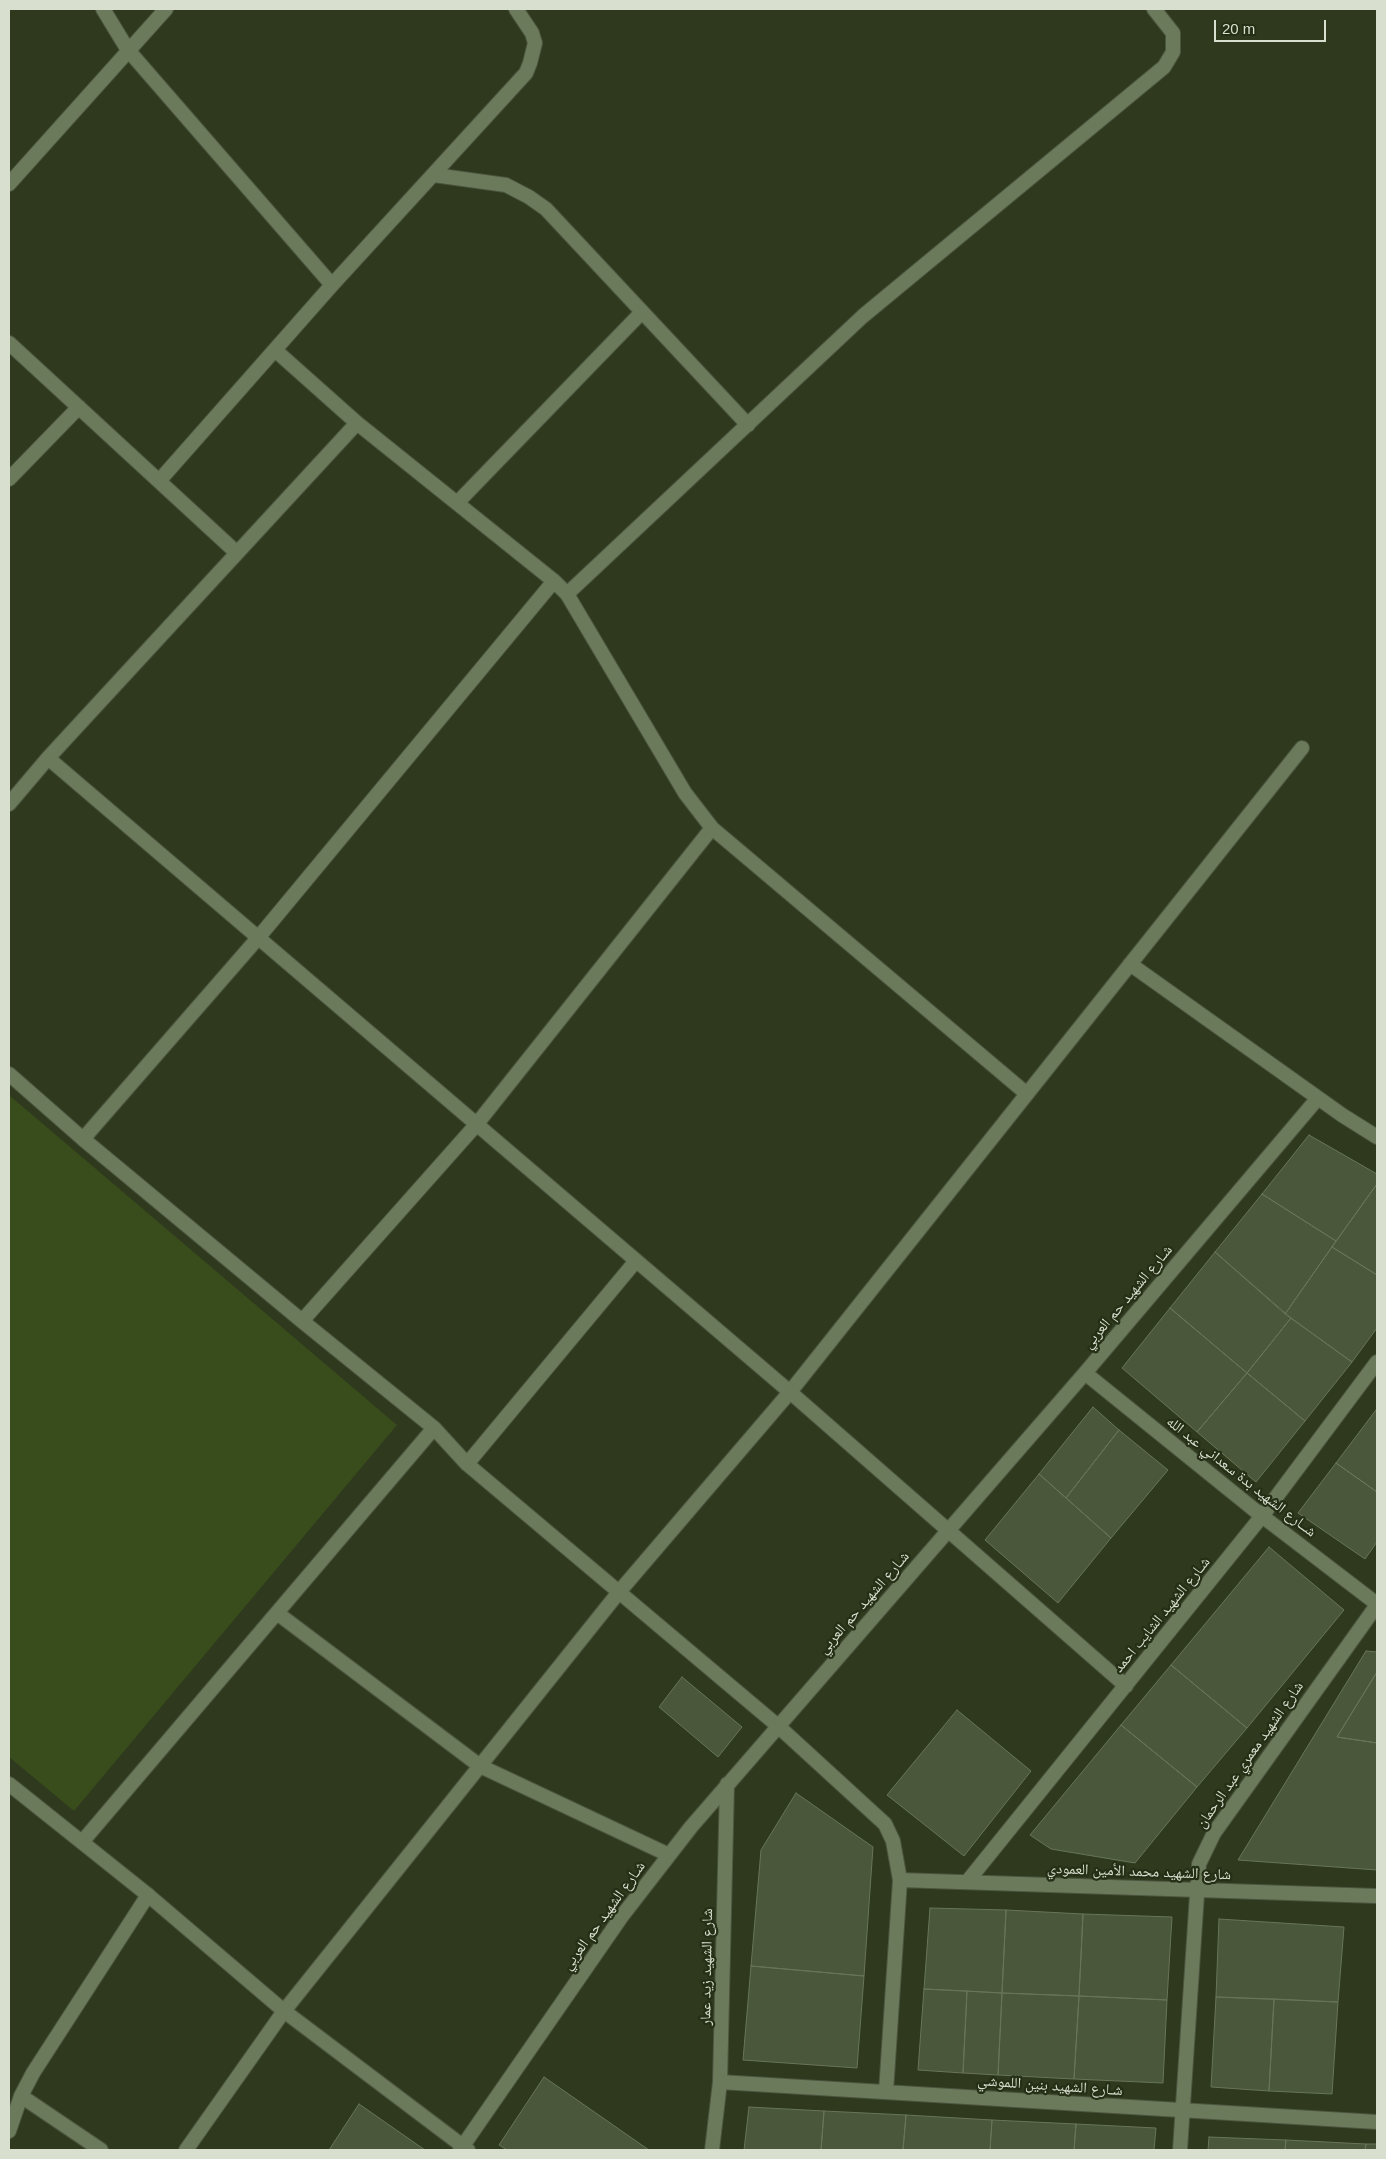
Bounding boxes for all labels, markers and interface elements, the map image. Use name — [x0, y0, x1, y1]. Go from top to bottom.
scale bar — [1216, 10, 1328, 42]
text: 20 m — [1222, 20, 1255, 37]
street label: شـارع الشهيد حم العربي — [1079, 1241, 1177, 1353]
street label: شــارع الشهيد بدة سعداني عبد الله — [1162, 1413, 1320, 1541]
street label: شـارع الشهيد حم العربي — [815, 1548, 913, 1658]
street label: شـارع الشهيد الشايب احمد — [1110, 1554, 1214, 1676]
street label: شارع الشهيد معمري عبد الرحمان — [1192, 1678, 1308, 1832]
street label: شـارع الشهيد حم العربي — [559, 1858, 649, 1974]
street label: شارع الشهيد محمد الأمين العمودي — [1047, 1860, 1231, 1884]
street label: شارع الشهيد زيد عمار — [697, 1908, 717, 2026]
street label: شـارع الشهيد بنين اللموشي — [977, 2072, 1123, 2100]

